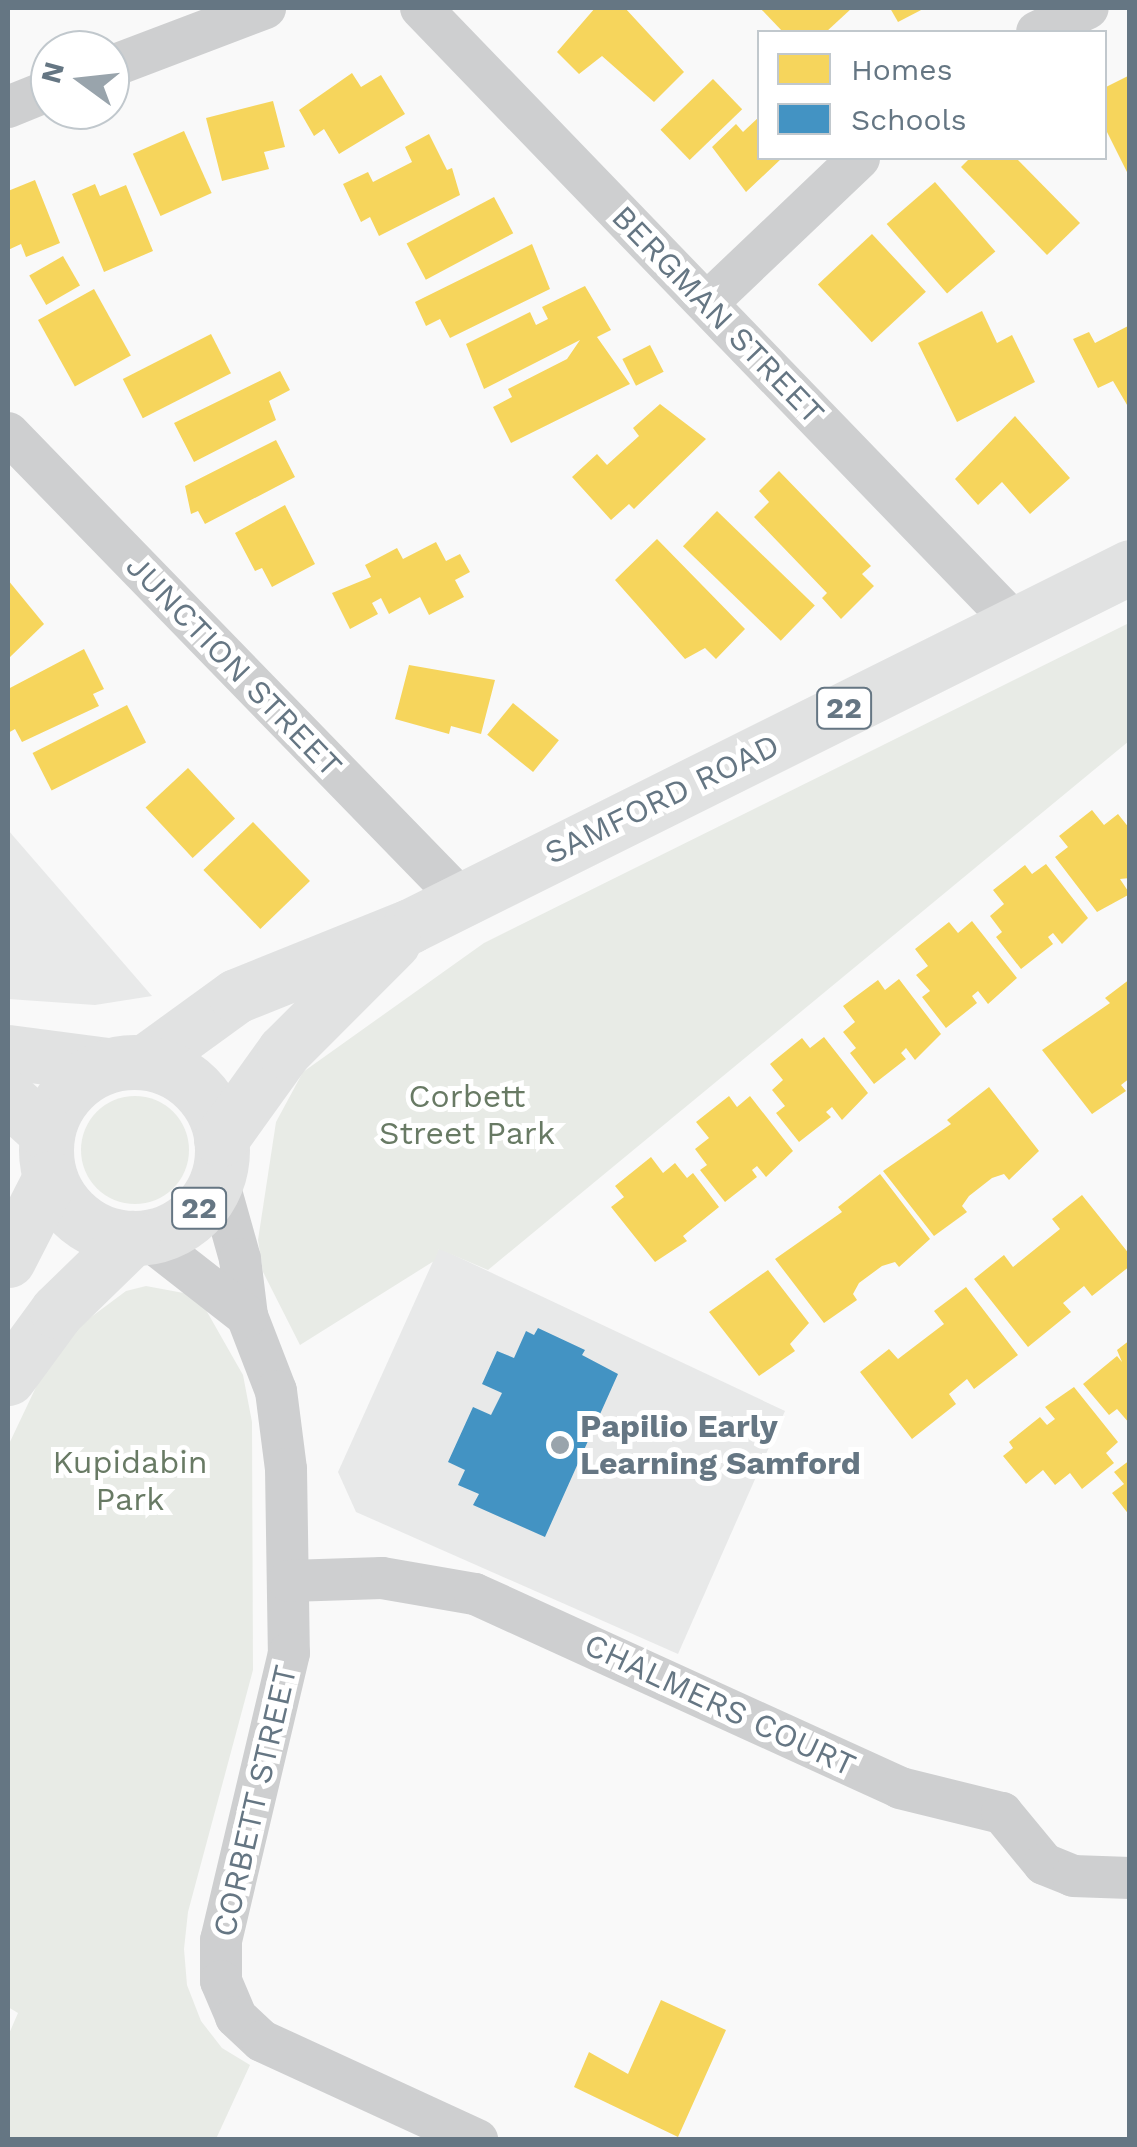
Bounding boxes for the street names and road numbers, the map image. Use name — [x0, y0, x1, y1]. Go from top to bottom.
street label: BERGMAN STREET — [604, 198, 832, 432]
street label: JUNCTION STREET — [118, 547, 350, 785]
road number: 22 — [814, 683, 874, 733]
street label: SAMFORD ROAD — [539, 726, 785, 872]
road number: 22 — [169, 1183, 229, 1233]
street label: CHALMERS COURT — [578, 1625, 862, 1785]
street label: CORBETT STREET — [205, 1661, 305, 1941]

